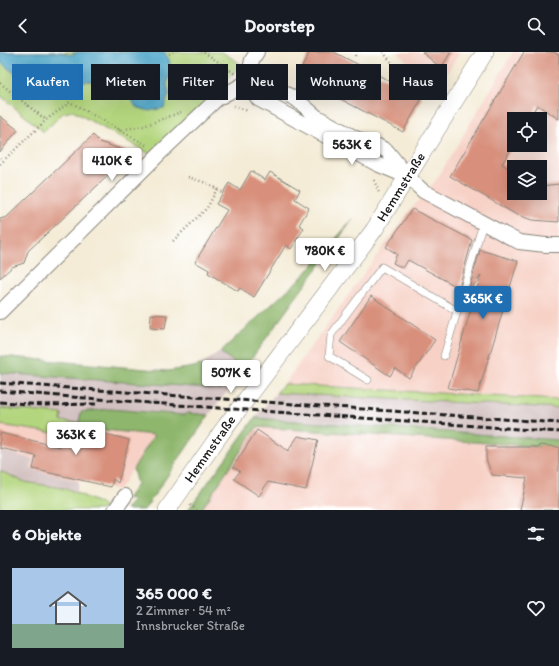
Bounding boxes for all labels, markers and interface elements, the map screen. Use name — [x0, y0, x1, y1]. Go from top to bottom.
icon: back — [12, 15, 34, 37]
text: Doorstep — [244, 15, 315, 37]
icon: search — [525, 15, 547, 37]
chip: Kaufen — [12, 64, 83, 100]
chip: Mieten — [91, 64, 160, 100]
chip: Filter — [168, 64, 228, 100]
chip: Neu — [236, 64, 288, 100]
chip: Wohnung — [296, 64, 381, 100]
chip: Haus — [389, 64, 447, 100]
map controls — [507, 112, 547, 200]
button: locate — [507, 112, 547, 152]
pin: 563K € — [319, 132, 385, 166]
text: 563K € — [332, 137, 372, 152]
pin: 410K € — [79, 148, 145, 182]
street label: Hemmstraße — [373, 149, 429, 225]
text: 410K € — [92, 153, 132, 168]
button: layers — [507, 160, 547, 200]
pin: 780K € — [292, 238, 358, 272]
text: 780K € — [305, 243, 345, 258]
pin: 365K € — [450, 286, 516, 320]
text: 365K € — [463, 291, 503, 306]
pin: 507K € — [198, 360, 264, 394]
text: 507K € — [211, 365, 251, 380]
street label: Hemmstraße — [181, 412, 240, 486]
pin: 363K € — [43, 422, 109, 456]
text: 363K € — [56, 427, 96, 442]
icon: filters — [525, 523, 547, 545]
text: 6 Objekte — [12, 524, 82, 544]
text: 365 000 € — [136, 583, 212, 603]
icon: home — [44, 584, 92, 632]
icon: heart — [525, 597, 547, 619]
text: 2 Zimmer · 54 m² — [136, 603, 231, 618]
text: Innsbrucker Straße — [136, 618, 245, 633]

